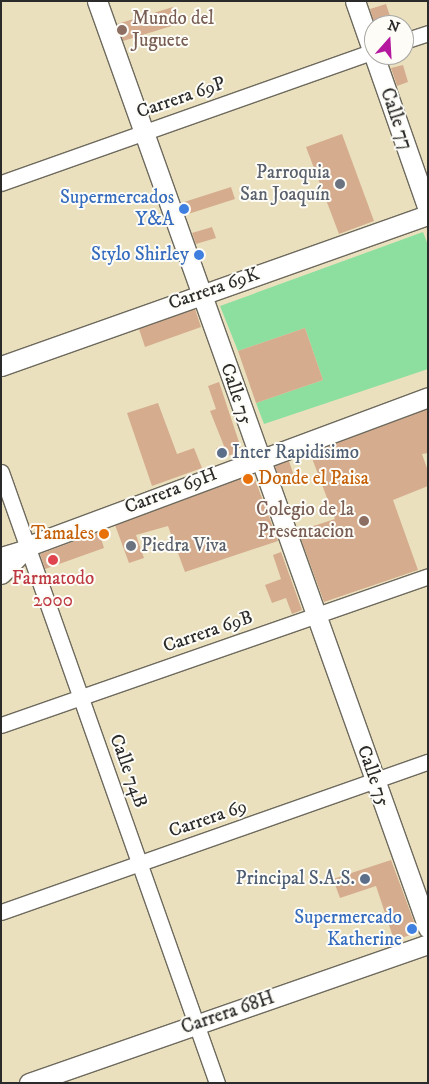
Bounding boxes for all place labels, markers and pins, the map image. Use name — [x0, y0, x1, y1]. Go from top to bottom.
place label: Mundo del Juguete — [132, 8, 214, 52]
marker: Mundo del Juguete — [116, 24, 128, 36]
place label: Parroquia San Joaquín — [240, 162, 330, 206]
marker: Parroquia San Joaquín — [334, 178, 346, 190]
place label: Supermercados Y&A — [60, 187, 174, 231]
marker: Supermercados Y&A — [178, 203, 190, 215]
place label: Stylo Shirley — [91, 244, 189, 266]
marker: Stylo Shirley — [193, 249, 205, 261]
place label: Inter Rapidisimo — [232, 442, 359, 464]
marker: Inter Rapidisimo — [216, 447, 228, 459]
place label: Donde el Paisa — [258, 468, 369, 490]
marker: Donde el Paisa — [242, 473, 254, 485]
place label: Colegio de la Presentacion — [256, 499, 354, 543]
marker: Colegio de la Presentacion — [358, 515, 370, 527]
place label: Tamales — [31, 523, 94, 545]
marker: Tamales — [98, 528, 110, 540]
place label: Piedra Viva — [141, 535, 227, 557]
marker: Piedra Viva — [125, 540, 137, 552]
marker: Farmatodo 2000 — [47, 554, 59, 566]
place label: Farmatodo 2000 — [12, 568, 94, 612]
place label: Principal S.A.S. — [235, 868, 355, 890]
marker: Principal S.A.S. — [359, 873, 371, 885]
place label: Supermercado Katherine — [294, 907, 402, 951]
marker: Supermercado Katherine — [406, 923, 418, 935]

